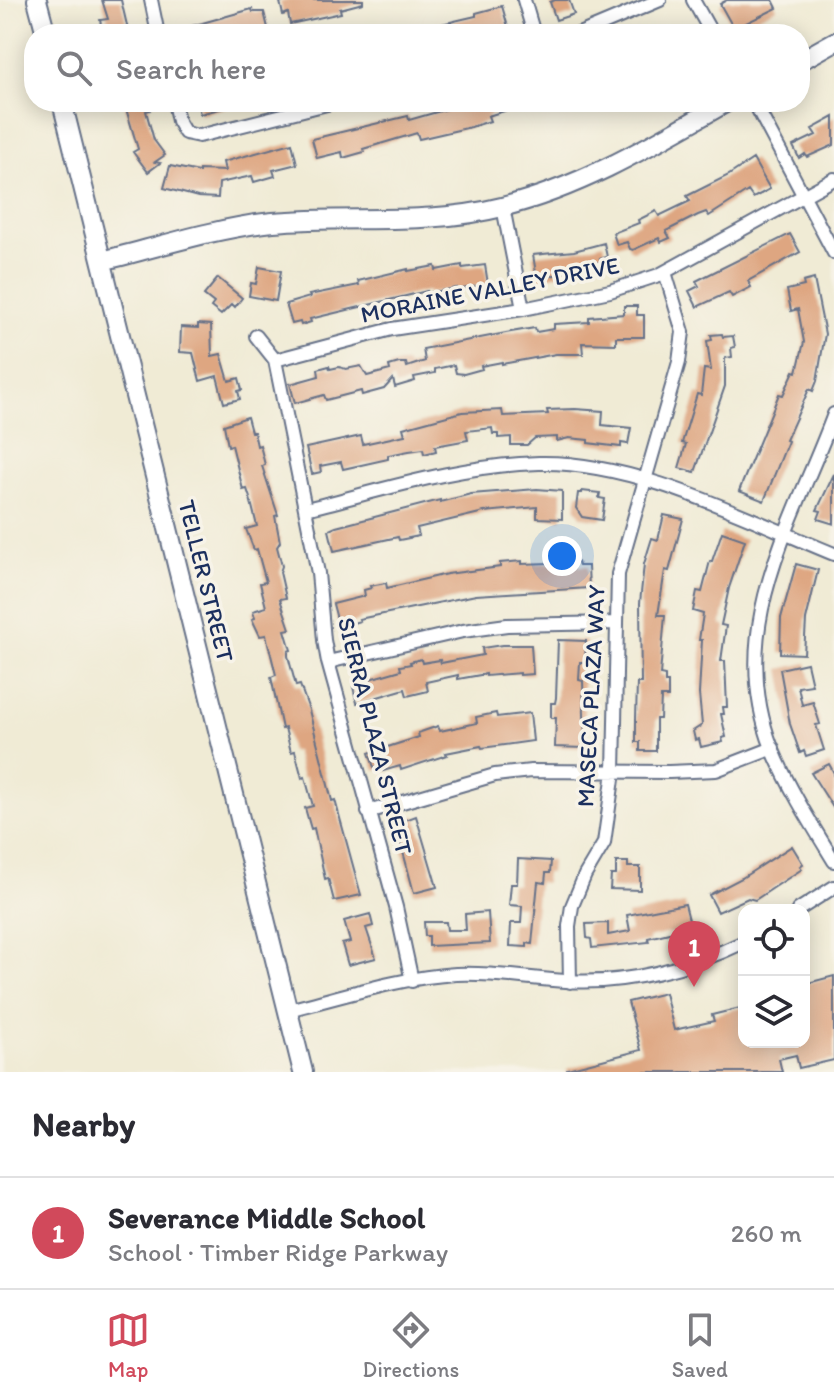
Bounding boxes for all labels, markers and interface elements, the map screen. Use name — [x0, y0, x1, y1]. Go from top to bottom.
search box — [24, 24, 810, 112]
icon: search — [52, 46, 96, 90]
text: Search here — [116, 50, 266, 87]
street label: MORAINE VALLEY DRIVE — [358, 250, 622, 329]
street label: TELLER STREET — [172, 497, 241, 665]
your location — [542, 536, 582, 576]
street label: MASECA PLAZA WAY — [570, 584, 611, 808]
street label: SIERRA PLAZA STREET — [332, 614, 419, 858]
map controls — [738, 904, 810, 1048]
button: locate — [738, 904, 810, 976]
pin: 1 — [668, 921, 720, 987]
button: layers — [738, 976, 810, 1048]
text: Nearby — [32, 1104, 135, 1145]
text: Severance Middle School — [108, 1199, 425, 1236]
text: 1 — [52, 1217, 64, 1249]
text: 260 m — [731, 1217, 802, 1249]
text: School · Timber Ridge Parkway — [108, 1236, 448, 1268]
tab: Map — [106, 1308, 150, 1383]
tab: Directions — [363, 1308, 459, 1383]
tab: Saved — [672, 1308, 728, 1383]

